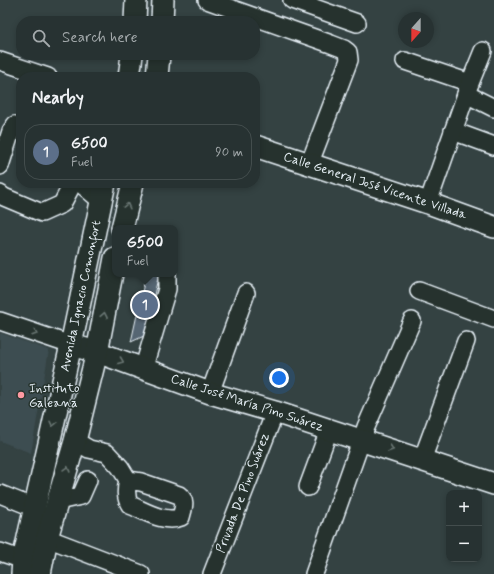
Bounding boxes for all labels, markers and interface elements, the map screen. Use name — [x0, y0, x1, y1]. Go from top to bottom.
north arrow — [398, 12, 434, 48]
search box — [16, 16, 260, 60]
icon: search — [30, 27, 52, 49]
text: Search here — [62, 28, 138, 48]
text: Nearby — [32, 87, 84, 109]
text: G500 — [71, 134, 108, 154]
text: 1 — [43, 144, 49, 161]
text: 90 m — [215, 144, 243, 161]
street label: Calle General José Vicente Villada — [281, 148, 469, 224]
text: Fuel — [71, 154, 93, 171]
one-way arrow — [123, 202, 131, 209]
street label: Avenida Ignacio Comonfort — [57, 219, 107, 374]
popup — [112, 225, 178, 277]
text: G500 — [127, 233, 163, 253]
text: Fuel — [127, 253, 149, 270]
pin: 1 — [132, 290, 158, 320]
one-way arrow — [99, 312, 108, 318]
one-way arrow — [32, 328, 39, 337]
one-way arrow — [118, 357, 125, 365]
your location — [269, 368, 289, 388]
street label: Calle José María Pino Suárez — [168, 370, 326, 436]
place label: Instituto Galeana — [29, 380, 80, 412]
marker: Instituto Galeana — [16, 390, 26, 400]
one-way arrow — [50, 421, 58, 427]
street label: Privada De Pino Suárez — [212, 431, 274, 555]
one-way arrow — [387, 445, 394, 453]
one-way arrow — [62, 465, 71, 472]
map controls — [446, 490, 482, 562]
button: + — [446, 490, 482, 526]
button: − — [446, 526, 482, 562]

